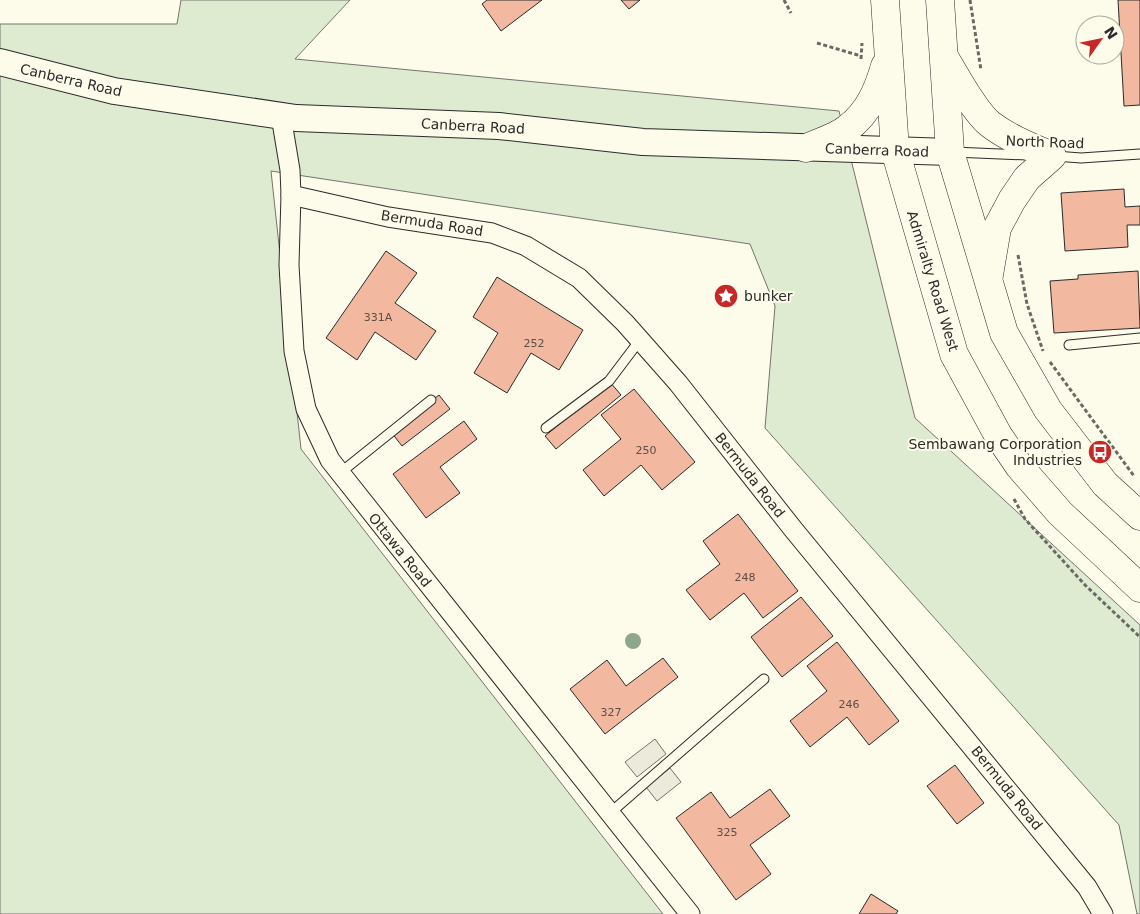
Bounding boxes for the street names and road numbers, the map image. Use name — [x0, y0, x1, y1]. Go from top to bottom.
street label: Canberra Road — [18, 60, 124, 100]
street label: Canberra Road — [421, 115, 525, 137]
street label: North Road — [1005, 133, 1085, 151]
street label: Canberra Road — [825, 140, 929, 160]
street label: Bermuda Road — [380, 207, 484, 239]
street label: Admiralty Road West — [904, 209, 962, 354]
street label: Bermuda Road — [712, 429, 788, 521]
street label: Ottawa Road — [365, 510, 435, 590]
street label: Bermuda Road — [968, 743, 1046, 833]

